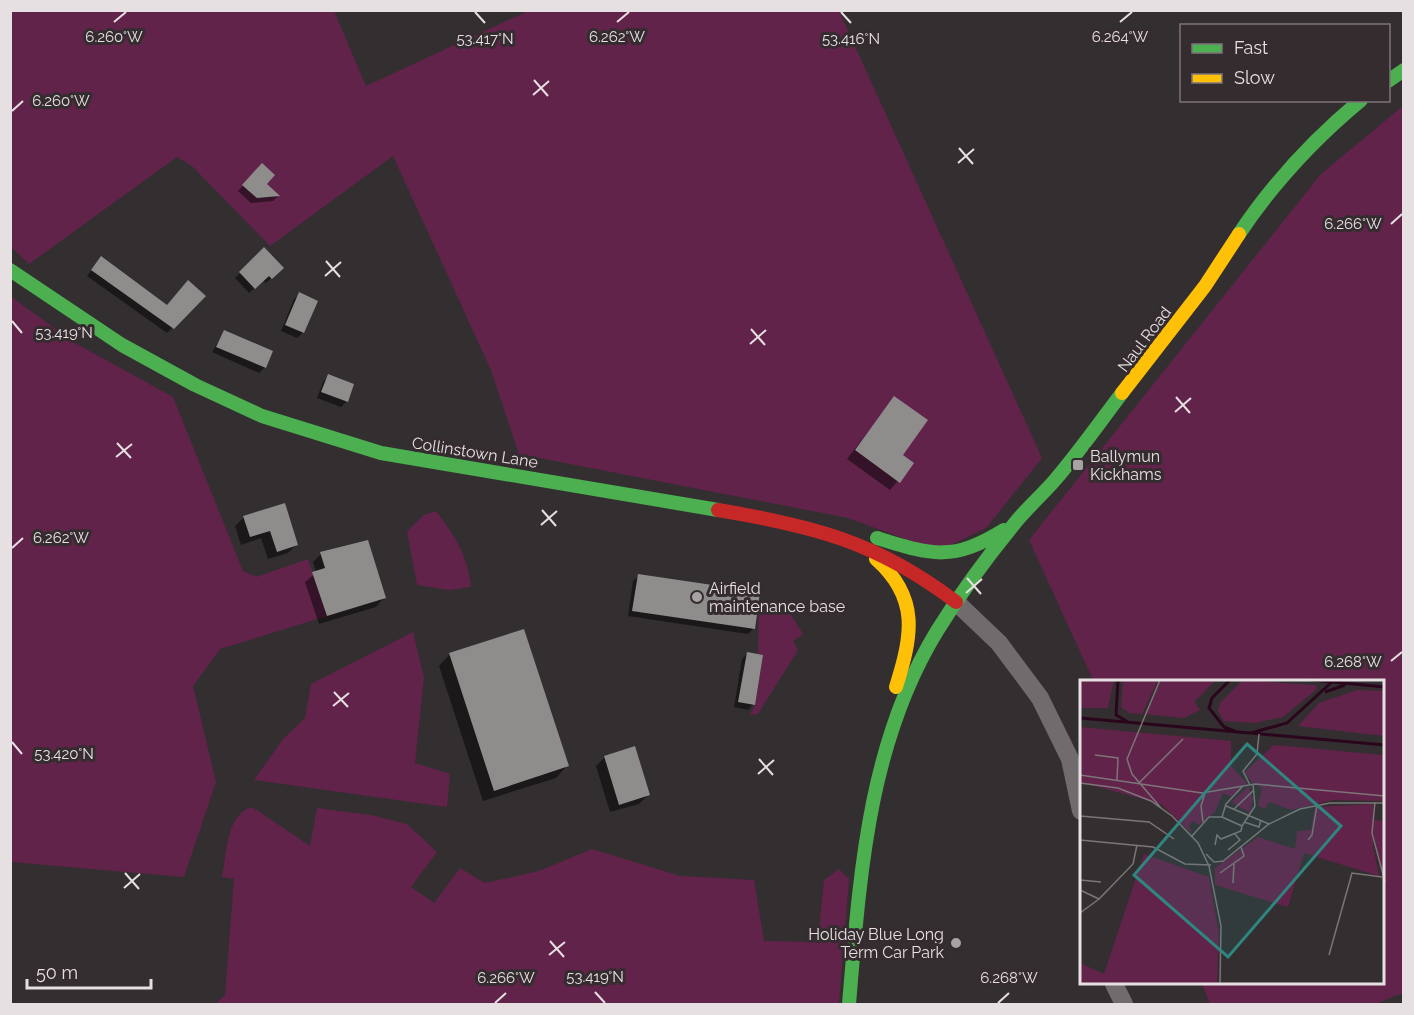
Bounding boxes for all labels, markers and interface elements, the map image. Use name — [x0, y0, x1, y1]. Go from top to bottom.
legend — [1180, 24, 1390, 102]
text: 6.260°W — [85, 28, 143, 46]
text: 6.262°W — [589, 28, 645, 46]
text: 6.264°W — [1092, 28, 1149, 46]
text: 53.417°N — [456, 30, 514, 48]
text: 53.416°N — [822, 30, 880, 48]
text: Fast — [1234, 37, 1268, 58]
text: Slow — [1234, 67, 1275, 88]
text: 6.260°W — [32, 92, 90, 110]
text: 6.266°W — [1324, 215, 1382, 233]
street label: Naul Road — [1114, 303, 1175, 376]
text: 53.419°N — [35, 324, 93, 342]
street label: Collinstown Lane — [411, 433, 539, 472]
place label: Ballymun Kickhams — [1090, 447, 1162, 484]
marker: Ballymun Kickhams — [1071, 458, 1085, 472]
text: 6.262°W — [33, 529, 89, 547]
place label: Airfield maintenance base — [709, 579, 845, 616]
marker: Airfield maintenance base — [690, 590, 704, 604]
text: 6.268°W — [1324, 653, 1382, 671]
inset map — [1080, 680, 1384, 985]
text: 53.420°N — [34, 745, 94, 763]
place label: Holiday Blue Long Term Car Park — [808, 925, 945, 962]
marker: Holiday Blue Long Term Car Park — [949, 936, 963, 950]
scale bar — [27, 952, 152, 990]
text: 50 m — [36, 962, 78, 983]
text: 53.419°N — [566, 968, 624, 986]
text: 6.266°W — [477, 969, 535, 987]
text: 6.268°W — [980, 969, 1038, 987]

